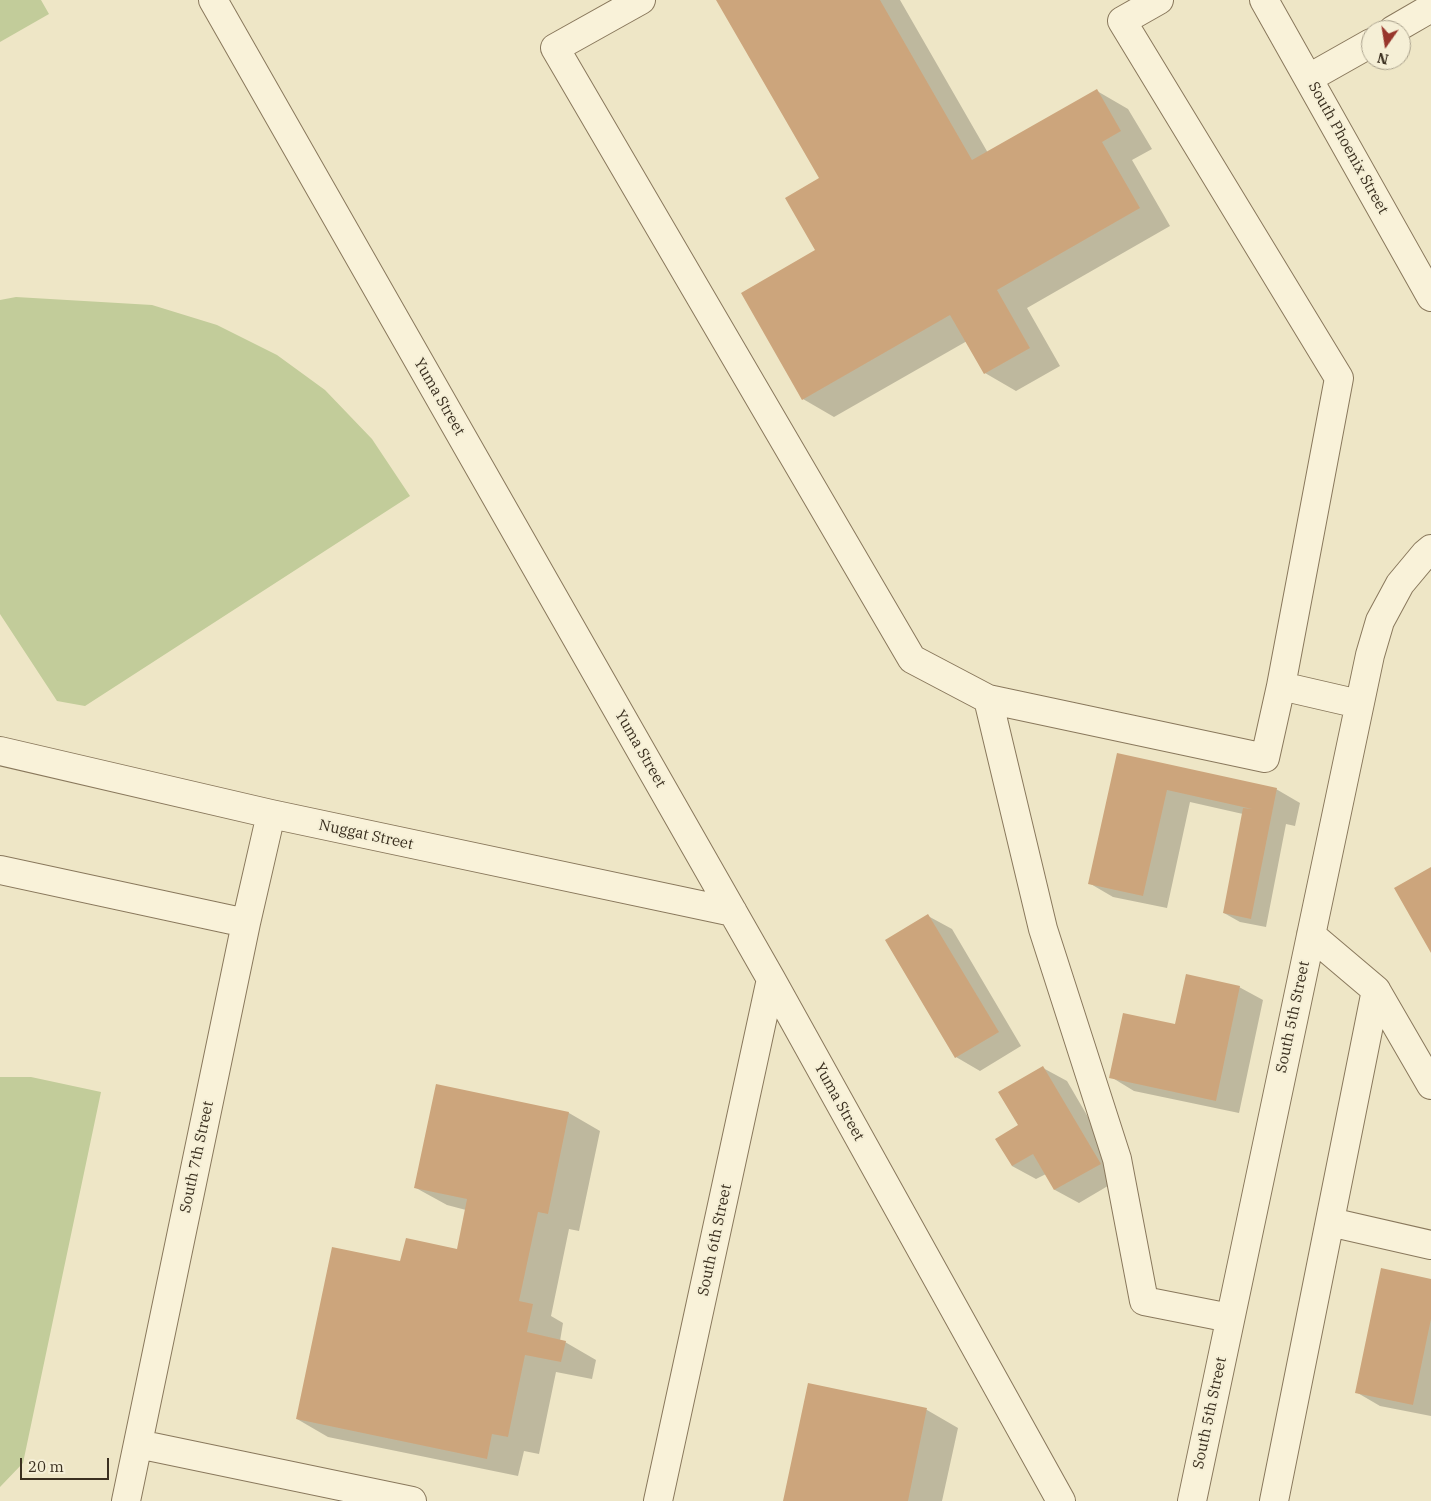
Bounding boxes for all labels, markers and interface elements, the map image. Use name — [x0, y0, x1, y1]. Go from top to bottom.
north arrow — [1361, 20, 1411, 70]
text: N — [1375, 49, 1390, 69]
street label: South Phoenix Street — [1304, 79, 1392, 217]
street label: Yuma Street — [410, 355, 468, 439]
street label: Yuma Street — [611, 707, 669, 791]
street label: Nuggat Street — [317, 816, 415, 854]
street label: South 5th Street — [1272, 959, 1314, 1075]
street label: Yuma Street — [810, 1060, 868, 1144]
street label: South 7th Street — [176, 1099, 218, 1215]
street label: South 6th Street — [694, 1182, 736, 1298]
street label: South 5th Street — [1189, 1355, 1231, 1471]
scale bar — [22, 1448, 111, 1480]
text: 20 m — [28, 1457, 64, 1476]

